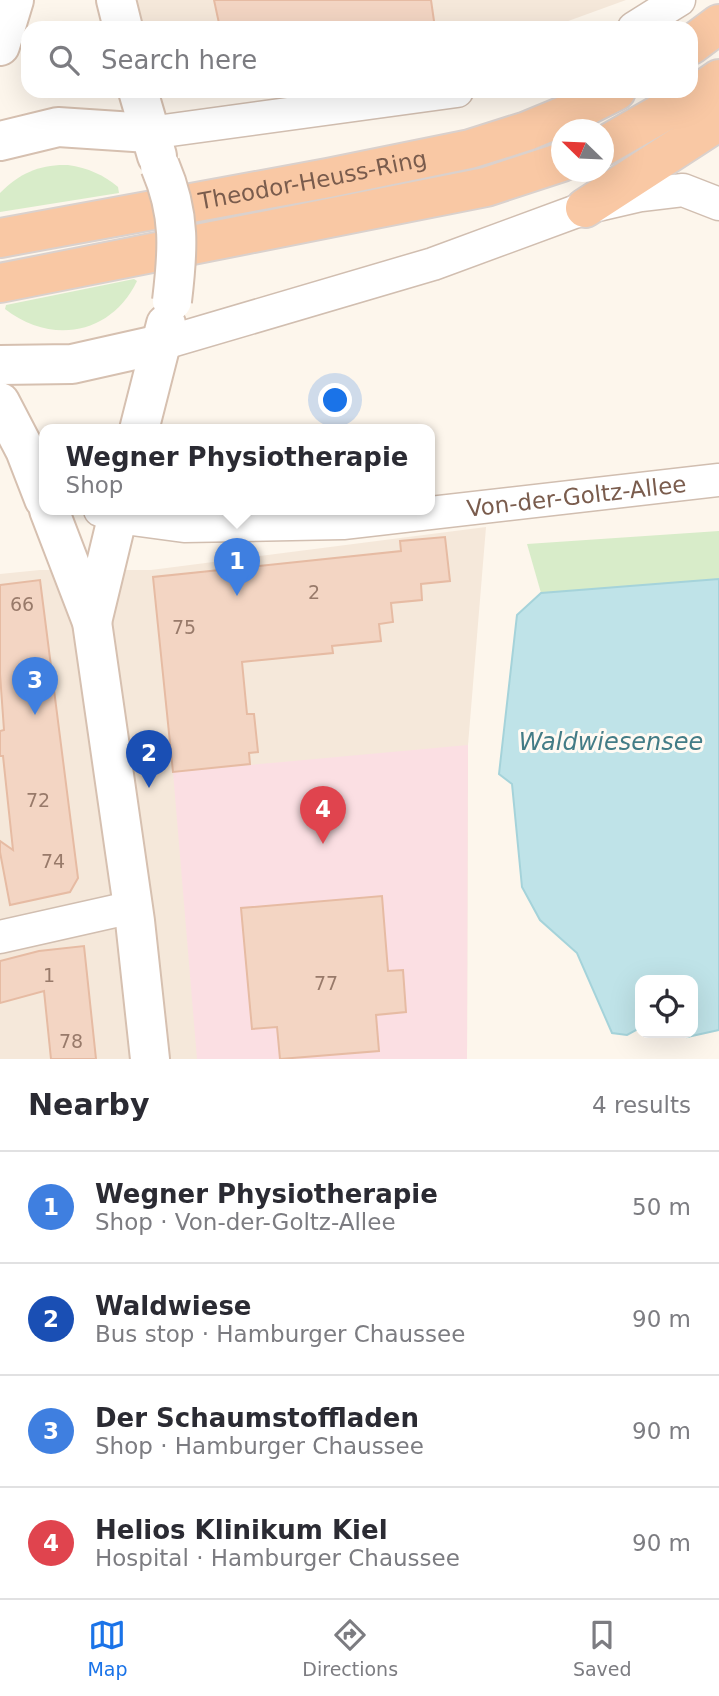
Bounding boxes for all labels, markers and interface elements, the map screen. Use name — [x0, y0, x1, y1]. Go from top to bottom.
search box — [21, 21, 698, 98]
icon: search — [45, 41, 83, 79]
text: Search here — [101, 45, 257, 75]
north arrow — [551, 119, 614, 182]
street label: Theodor-Heuss-Ring — [196, 145, 429, 215]
your location — [318, 383, 352, 417]
popup — [39, 424, 435, 515]
text: Wegner Physiotherapie — [66, 442, 408, 472]
street label: Von-der-Goltz-Allee — [465, 471, 688, 522]
text: Shop — [66, 472, 123, 498]
pin: 1 — [214, 538, 260, 596]
house number: 2 — [308, 581, 320, 603]
house number: 66 — [10, 593, 34, 615]
house number: 75 — [172, 616, 196, 638]
pin: 3 — [12, 657, 58, 715]
water label: Waldwiesensee — [519, 728, 703, 756]
pin: 2 — [126, 730, 172, 788]
pin: 4 — [300, 786, 346, 844]
house number: 72 — [26, 789, 50, 811]
house number: 74 — [41, 850, 65, 872]
house number: 1 — [43, 964, 55, 986]
house number: 77 — [314, 972, 338, 994]
map controls — [635, 975, 698, 1038]
button: locate — [635, 975, 698, 1038]
house number: 78 — [59, 1030, 83, 1052]
text: Nearby — [28, 1087, 150, 1122]
text: 4 results — [592, 1092, 691, 1118]
text: Wegner Physiotherapie — [95, 1179, 438, 1209]
text: 1 — [43, 1194, 59, 1220]
text: 50 m — [632, 1194, 691, 1220]
text: Shop · Von-der-Goltz-Allee — [95, 1209, 396, 1235]
text: Waldwiese — [95, 1291, 252, 1321]
text: 2 — [43, 1306, 59, 1332]
text: 90 m — [632, 1306, 691, 1332]
text: Bus stop · Hamburger Chaussee — [95, 1321, 465, 1347]
text: Der Schaumstoffladen — [95, 1403, 419, 1433]
text: 3 — [43, 1418, 59, 1444]
text: 90 m — [632, 1418, 691, 1444]
text: Shop · Hamburger Chaussee — [95, 1433, 424, 1459]
text: Helios Klinikum Kiel — [95, 1515, 388, 1545]
text: 4 — [43, 1530, 59, 1556]
text: 90 m — [632, 1530, 691, 1556]
text: Hospital · Hamburger Chaussee — [95, 1545, 460, 1571]
tab: Map — [87, 1616, 128, 1680]
tab: Directions — [302, 1616, 398, 1680]
tab: Saved — [573, 1616, 632, 1680]

